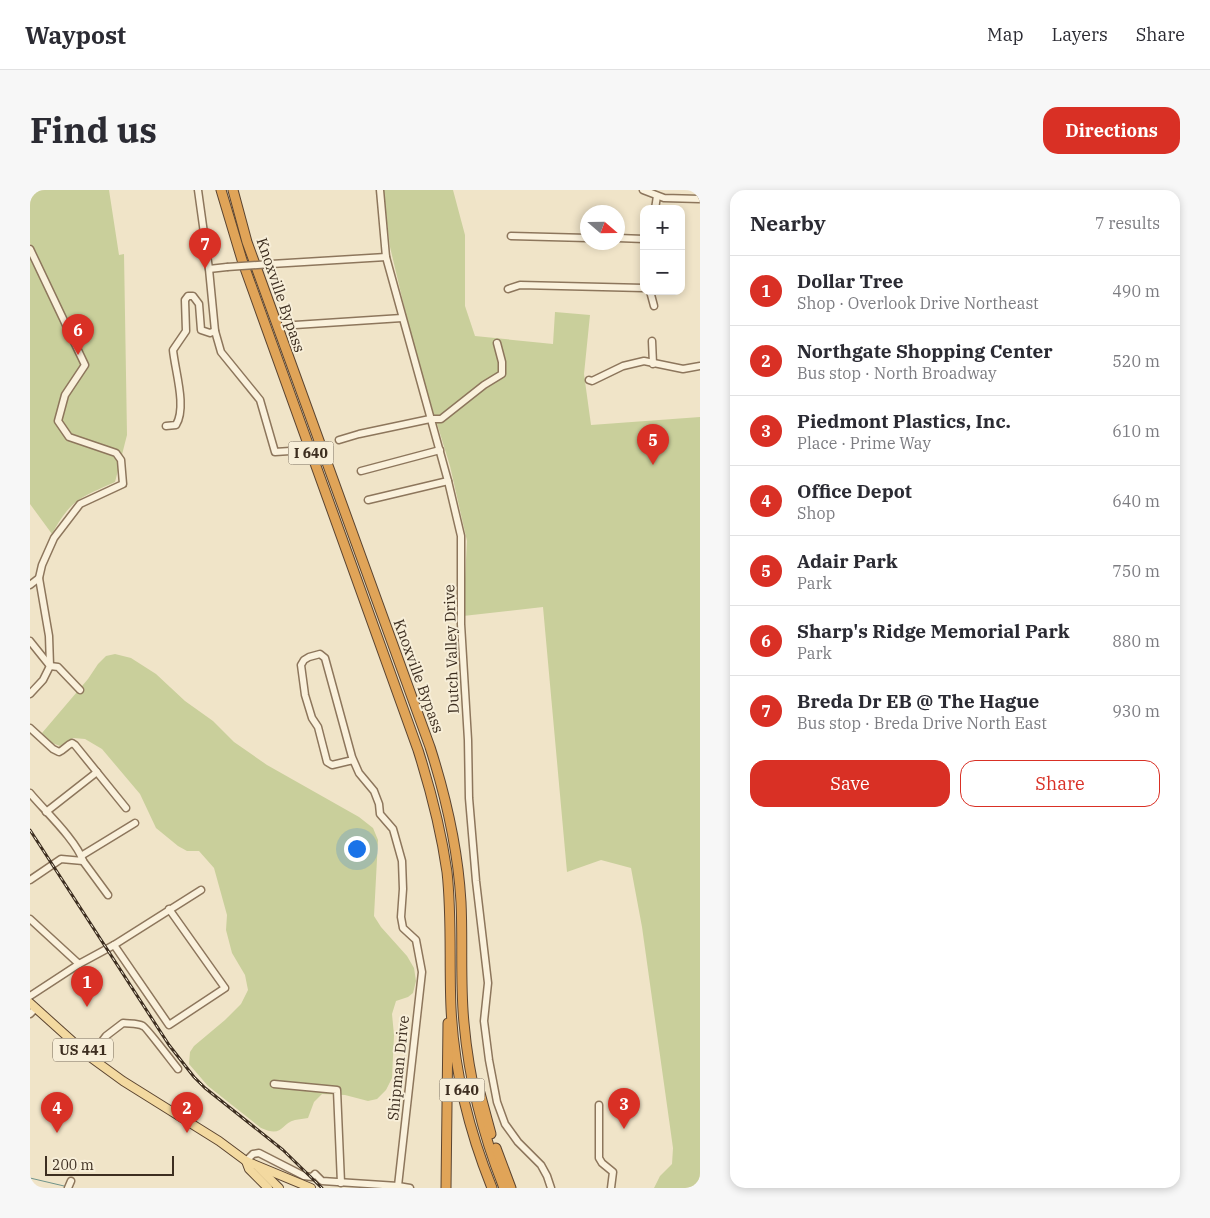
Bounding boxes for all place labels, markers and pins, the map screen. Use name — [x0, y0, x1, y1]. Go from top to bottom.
pin: 7 — [189, 228, 221, 269]
pin: 6 — [62, 314, 94, 355]
pin: 5 — [637, 424, 669, 465]
pin: 1 — [71, 966, 103, 1007]
pin: 3 — [608, 1088, 640, 1129]
pin: 4 — [41, 1092, 73, 1133]
pin: 2 — [171, 1092, 203, 1133]

